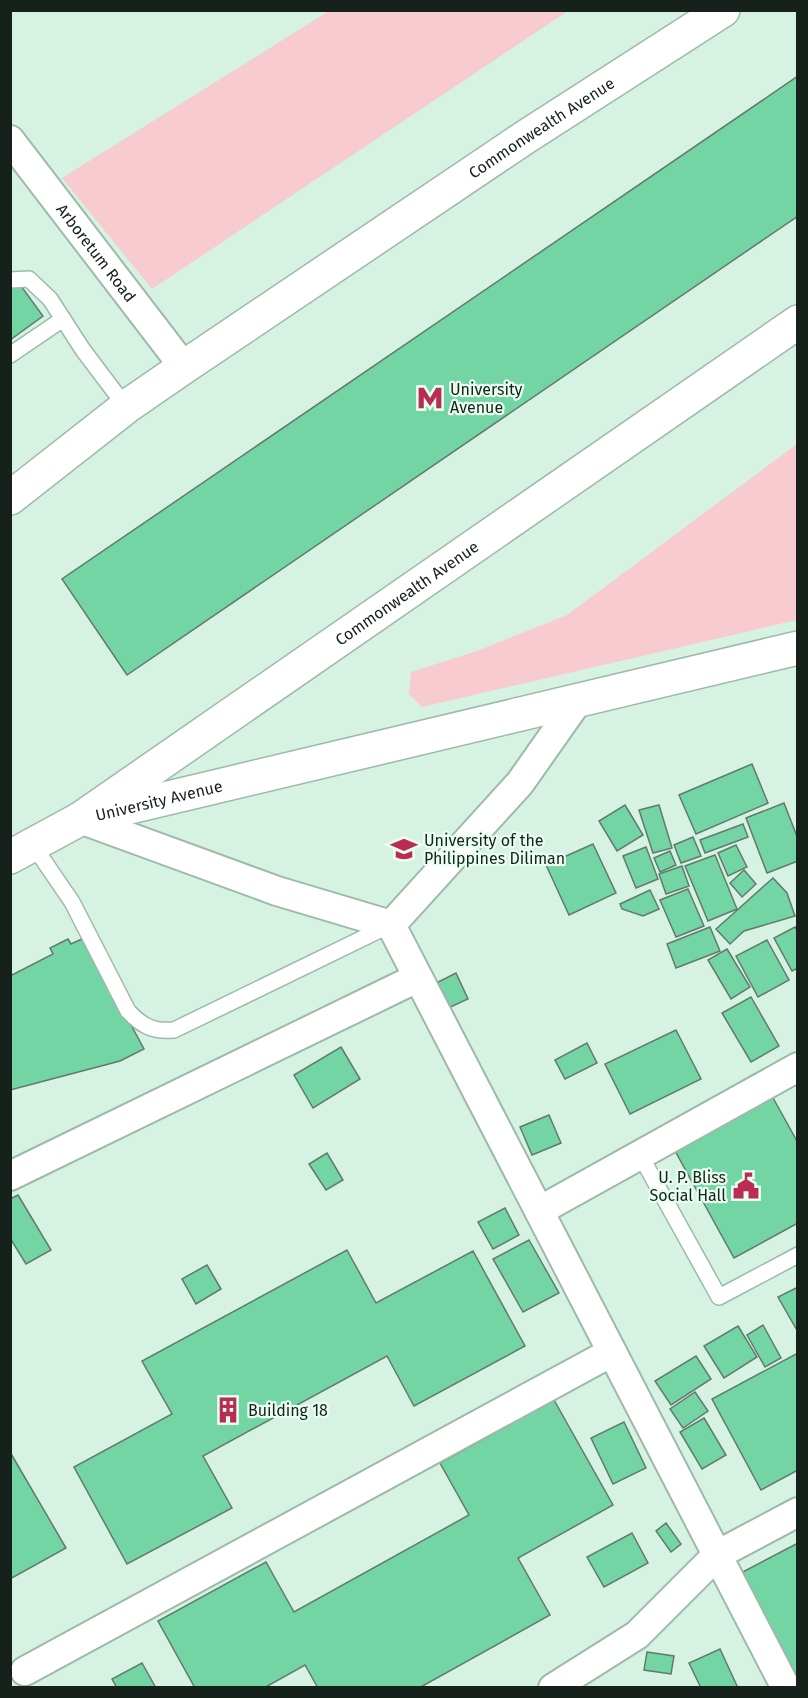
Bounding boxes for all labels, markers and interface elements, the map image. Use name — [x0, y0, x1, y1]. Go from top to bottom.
street label: Commonwealth Avenue — [465, 73, 618, 182]
street label: Arboretum Road — [53, 200, 140, 306]
place label: University Avenue — [450, 380, 523, 417]
metro station icon: University Avenue — [415, 383, 445, 413]
street label: Commonwealth Avenue — [331, 537, 482, 649]
street label: University Avenue — [93, 776, 224, 825]
place label: University of the Philippines Diliman — [424, 831, 565, 868]
school or university icon: University of the Philippines Diliman — [389, 834, 419, 864]
place label: U. P. Bliss Social Hall — [650, 1168, 726, 1205]
public building icon: U. P. Bliss Social Hall — [731, 1171, 761, 1201]
building icon: Building 18 — [213, 1395, 243, 1425]
place label: Building 18 — [248, 1401, 328, 1420]

